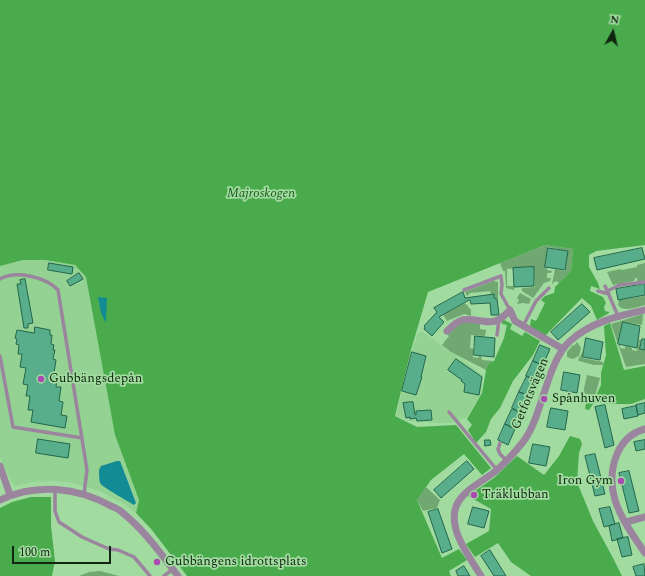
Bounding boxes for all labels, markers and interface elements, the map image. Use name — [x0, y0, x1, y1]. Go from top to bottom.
text: N — [609, 11, 620, 29]
north arrow — [593, 12, 633, 52]
park label: Majroskogen — [227, 186, 295, 202]
street label: Getfotsvägen — [509, 356, 553, 432]
place label: Gubbängsdepån — [49, 371, 142, 387]
marker: Gubbängsdepån — [36, 374, 46, 384]
place label: Spånhuven — [552, 391, 615, 407]
marker: Spånhuven — [539, 394, 549, 404]
place label: Iron Gym — [558, 473, 613, 489]
marker: Iron Gym — [616, 476, 626, 486]
place label: Träklubban — [482, 487, 549, 503]
marker: Träklubban — [469, 490, 479, 500]
scale bar — [14, 538, 113, 564]
text: 100 m — [19, 543, 50, 562]
place label: Gubbängens idrottsplats — [165, 554, 306, 570]
marker: Gubbängens idrottsplats — [152, 557, 162, 567]

